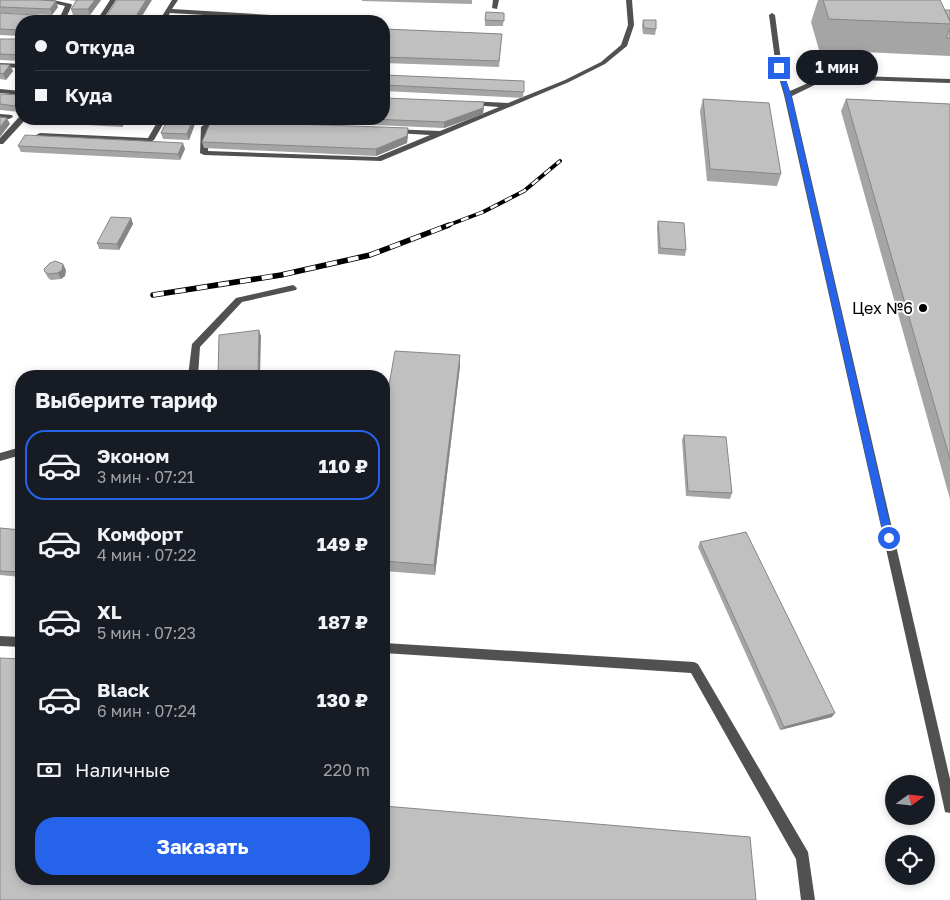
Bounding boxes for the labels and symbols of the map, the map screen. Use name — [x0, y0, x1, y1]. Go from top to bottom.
callout: 1 мин — [796, 50, 879, 86]
route end — [768, 57, 790, 79]
place label: Цех №6 — [852, 298, 913, 318]
marker: Цех №6 — [917, 302, 929, 314]
route start — [878, 527, 900, 549]
north arrow — [885, 775, 935, 825]

